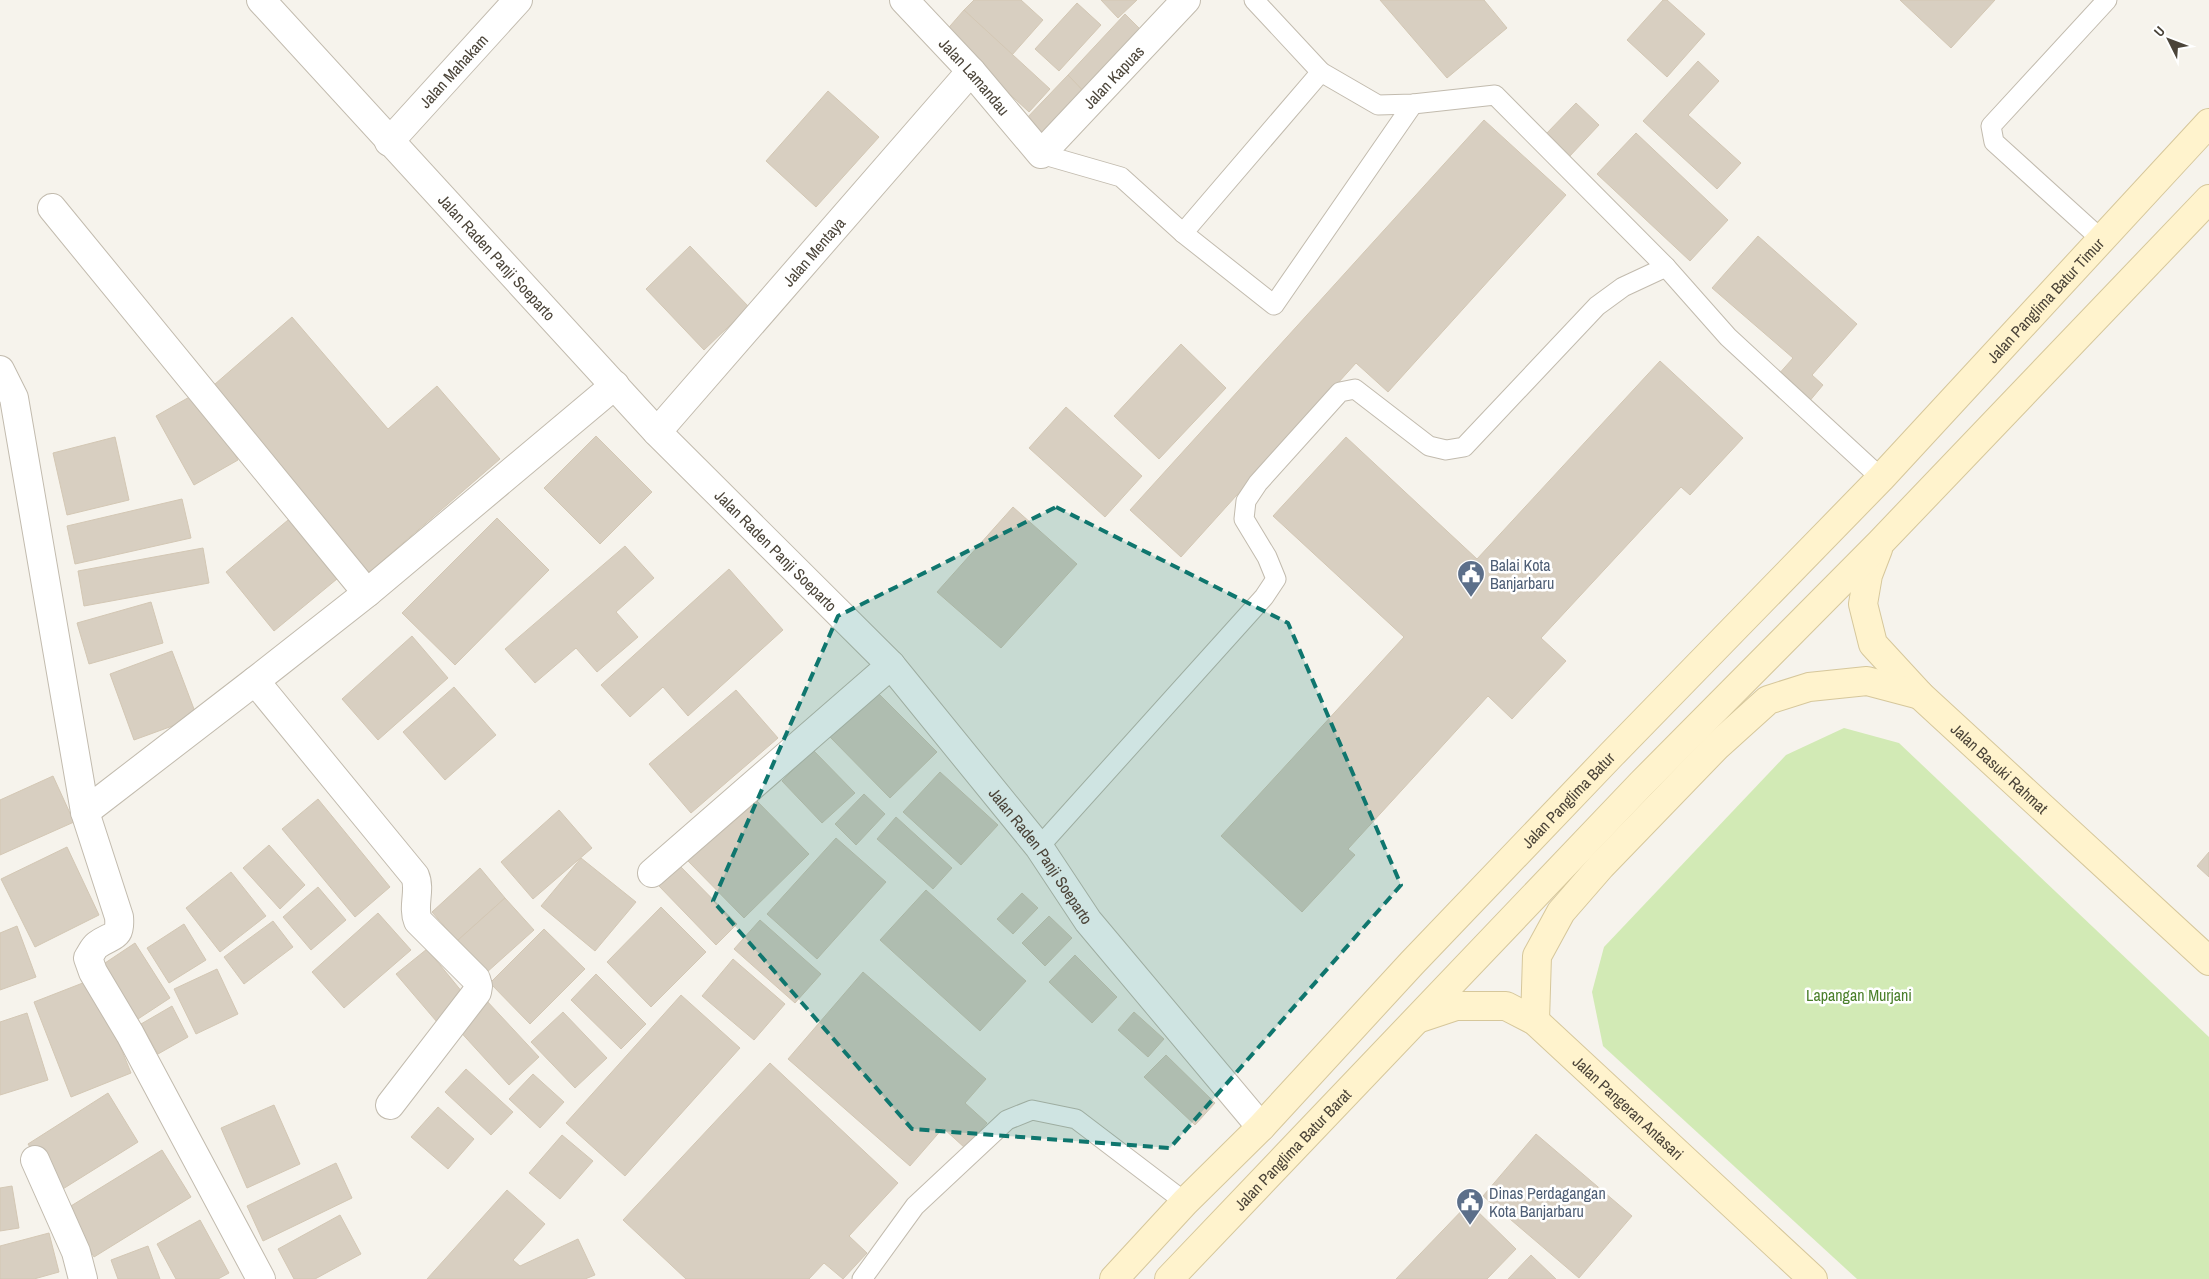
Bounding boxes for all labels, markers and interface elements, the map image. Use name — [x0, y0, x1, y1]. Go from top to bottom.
north arrow — [2144, 15, 2194, 65]
text: U — [2150, 22, 2169, 40]
street label: Jalan Mahakam — [414, 29, 493, 113]
street label: Jalan Lamandau — [934, 33, 1015, 120]
street label: Jalan Kapuas — [1078, 40, 1149, 113]
street label: Jalan Raden Panji Soeparto — [433, 189, 560, 325]
street label: Jalan Mentaya — [778, 212, 851, 291]
street label: Jalan Panglima Batur Timur — [1982, 233, 2109, 368]
street label: Jalan Raden Panji Soeparto — [710, 485, 842, 616]
place label: Balai Kota Banjarbaru — [1490, 554, 1554, 594]
public building icon: Balai Kota Banjarbaru — [1456, 559, 1486, 598]
street label: Jalan Basuki Rahmat — [1946, 718, 2053, 819]
street label: Jalan Panglima Batur — [1517, 747, 1620, 853]
street label: Jalan Raden Panji Soeparto — [984, 783, 1098, 928]
park label: Lapangan Murjani — [1806, 984, 1912, 1006]
street label: Jalan Pangeran Antasari — [1568, 1051, 1689, 1165]
street label: Jalan Panglima Batur Barat — [1229, 1084, 1356, 1215]
place label: Dinas Perdagangan Kota Banjarbaru — [1489, 1182, 1606, 1222]
public building icon: Dinas Perdagangan Kota Banjarbaru — [1455, 1187, 1485, 1226]

